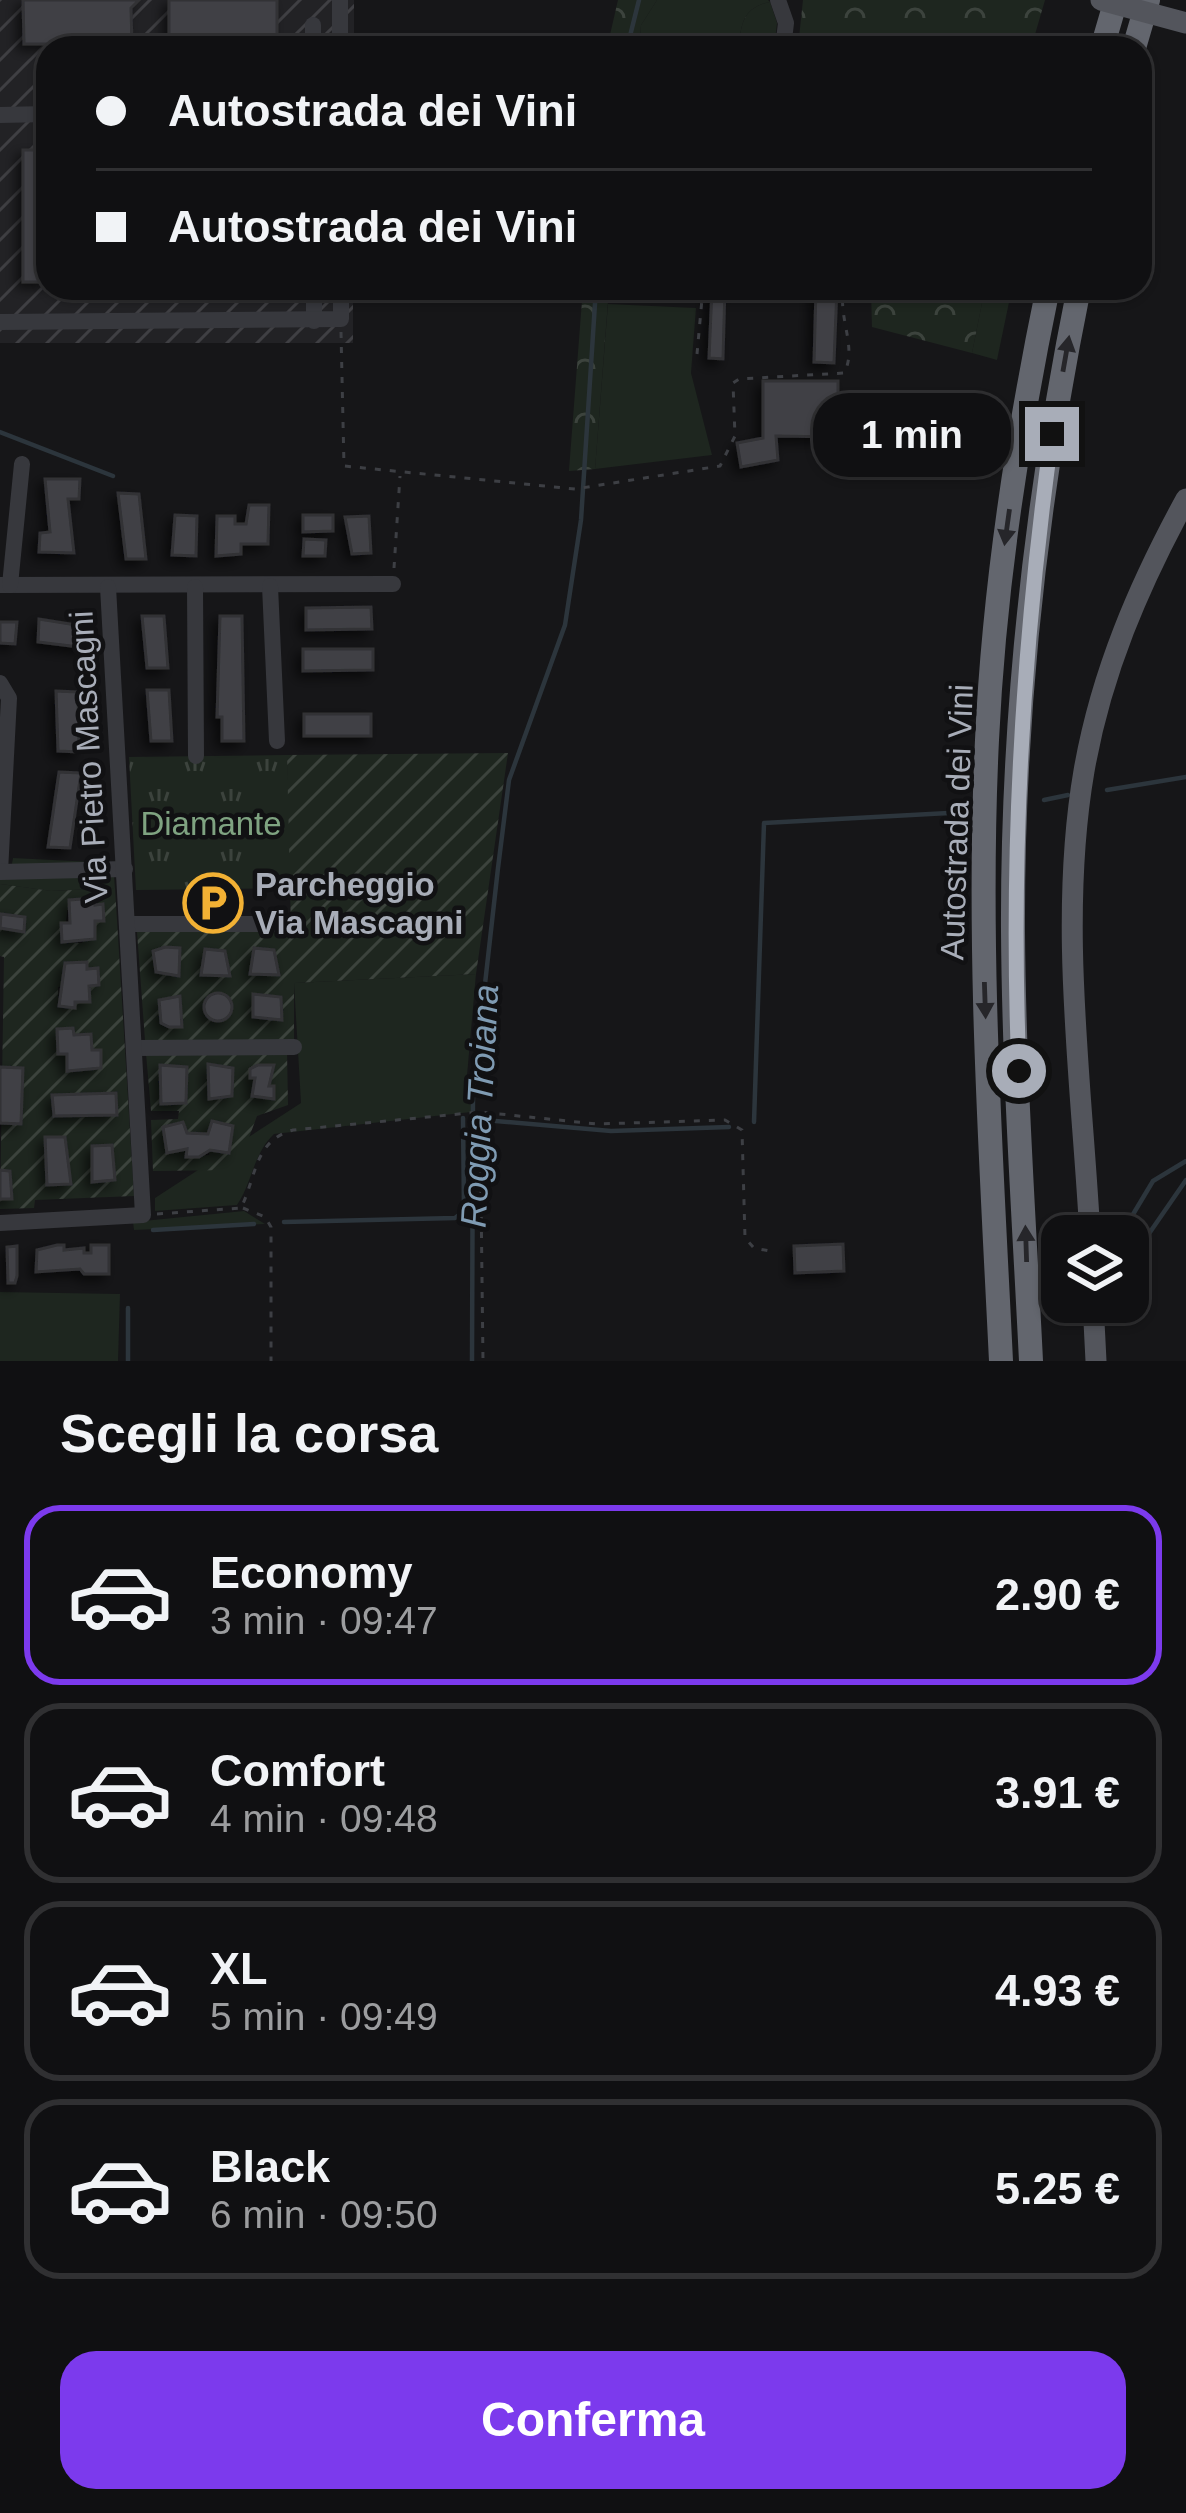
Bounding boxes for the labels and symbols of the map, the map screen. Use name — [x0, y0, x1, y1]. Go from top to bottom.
one-way arrow — [1057, 334, 1076, 372]
callout: 1 min — [812, 392, 1010, 476]
route end — [1025, 407, 1079, 461]
one-way arrow — [997, 509, 1016, 547]
street label: Via Pietro Mascagni — [62, 610, 115, 904]
street label: Autostrada dei Vini — [933, 683, 980, 961]
park label: Diamante — [140, 805, 282, 842]
place label: Parcheggio Via Mascagni — [255, 866, 464, 941]
parking icon: Parcheggio Via Mascagni — [182, 872, 244, 934]
one-way arrow — [976, 982, 995, 1020]
water label: Roggia Troiana — [453, 983, 506, 1229]
route start — [992, 1044, 1046, 1098]
one-way arrow — [1016, 1224, 1035, 1262]

